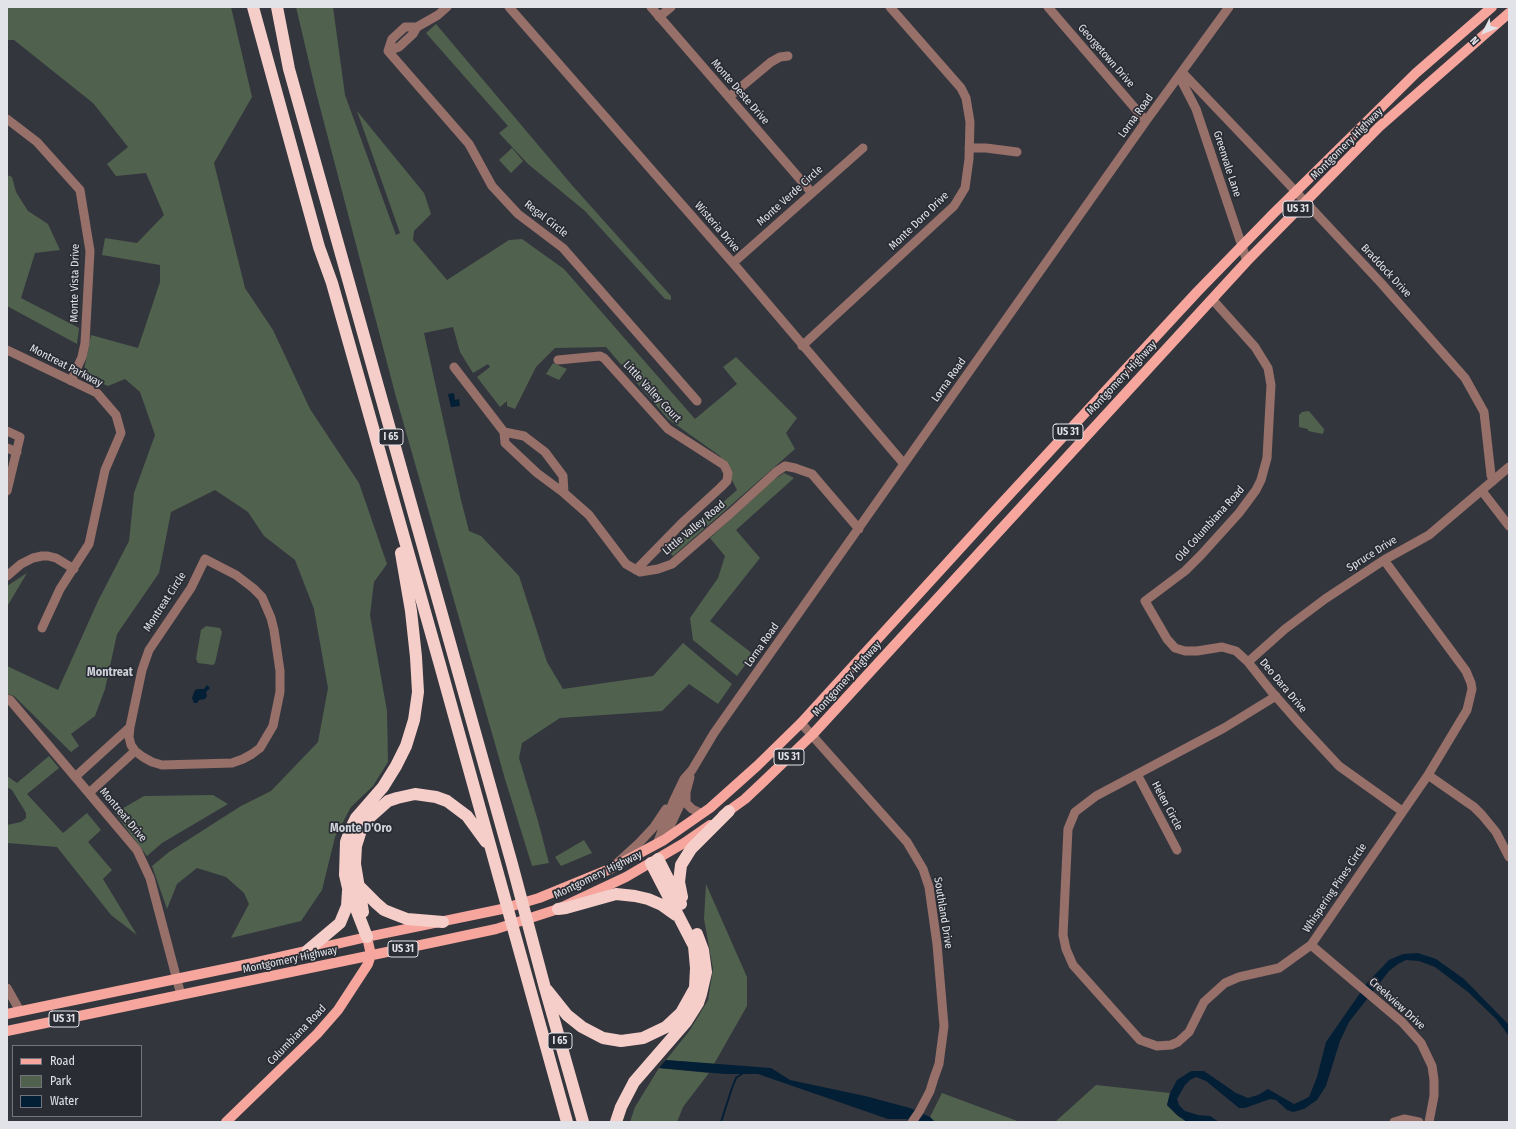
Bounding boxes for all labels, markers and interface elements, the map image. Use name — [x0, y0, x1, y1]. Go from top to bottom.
north arrow — [1464, 12, 1504, 52]
street label: Georgetown Drive — [1075, 22, 1137, 90]
text: N — [1468, 34, 1482, 47]
street label: Monte Deste Drive — [708, 57, 772, 127]
street label: Lorna Road — [1116, 92, 1156, 140]
street label: Montgomery Highway — [1308, 105, 1386, 183]
street label: Greenvale Lane — [1210, 129, 1244, 199]
street label: Monte Verde Circle — [754, 163, 826, 229]
street label: Monte Doro Drive — [886, 189, 952, 253]
street label: Regal Circle — [521, 198, 571, 240]
street label: Wisteria Drive — [692, 199, 742, 255]
road number: US 31 — [1283, 201, 1313, 217]
street label: Braddock Drive — [1358, 242, 1414, 300]
street label: Monte Vista Drive — [68, 244, 82, 322]
street label: Montgomery Highway — [1084, 338, 1160, 418]
street label: Montreat Parkway — [27, 342, 105, 390]
street label: Lorna Road — [929, 355, 969, 405]
street label: Little Valley Court — [620, 359, 684, 425]
road number: US 31 — [1053, 424, 1083, 440]
road number: I 65 — [379, 429, 403, 445]
street label: Old Columbiana Road — [1173, 484, 1247, 564]
street label: Little Valley Road — [660, 498, 728, 558]
street label: Spruce Drive — [1344, 533, 1400, 575]
street label: Montreat Circle — [141, 570, 189, 634]
street label: Lorna Road — [742, 620, 782, 670]
street label: Montgomery Highway — [810, 639, 884, 719]
street label: Deo Dara Drive — [1257, 656, 1309, 716]
district label: Montreat — [87, 666, 133, 680]
road number: US 31 — [774, 749, 804, 765]
street label: Helen Circle — [1149, 779, 1185, 833]
street label: Montreat Drive — [96, 785, 150, 845]
district label: Monte D'Oro — [330, 822, 392, 836]
street label: Whispering Pines Circle — [1300, 841, 1370, 935]
street label: Montgomery Highway — [552, 848, 644, 902]
street label: Southland Drive — [931, 876, 955, 950]
road number: US 31 — [388, 941, 418, 957]
street label: Montgomery Highway — [241, 944, 339, 976]
street label: Creekview Drive — [1366, 975, 1428, 1033]
street label: Columbiana Road — [265, 1002, 329, 1068]
road number: US 31 — [49, 1011, 79, 1027]
road number: I 65 — [548, 1033, 572, 1049]
legend — [12, 1045, 142, 1117]
text: Road — [50, 1054, 75, 1068]
text: Park — [50, 1074, 71, 1088]
text: Water — [50, 1094, 78, 1108]

